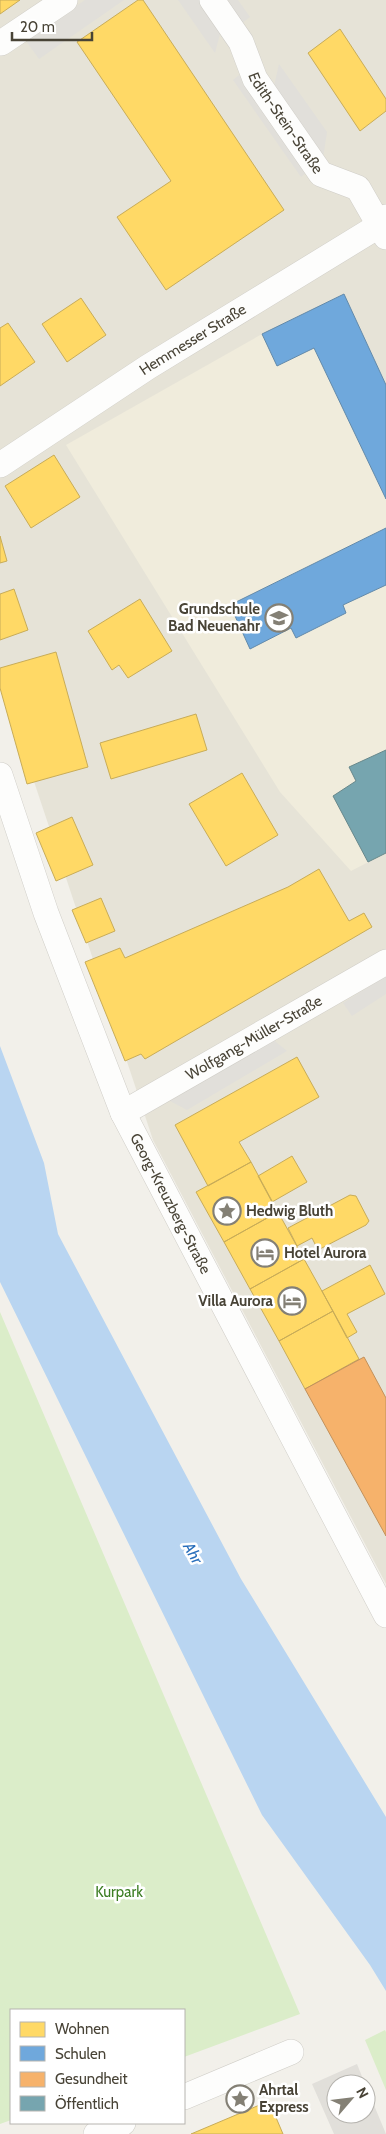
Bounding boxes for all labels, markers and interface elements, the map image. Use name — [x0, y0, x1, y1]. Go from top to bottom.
scale bar — [12, 10, 92, 42]
text: 20 m — [20, 18, 55, 36]
street label: Edith-Stein-Straße — [244, 70, 327, 177]
street label: Hemmesser Straße — [136, 300, 250, 379]
place label: Grundschule Bad Neuenahr — [168, 600, 260, 635]
school or university icon: Grundschule Bad Neuenahr — [264, 603, 294, 633]
street label: Wolfgang-Müller-Straße — [183, 991, 326, 1084]
street label: Georg-Kreuzberg-Straße — [126, 1130, 215, 1277]
place icon: Hedwig Bluth — [212, 1196, 242, 1226]
place label: Hedwig Bluth — [246, 1202, 333, 1220]
hotel icon: Hotel Aurora — [250, 1238, 280, 1268]
place label: Hotel Aurora — [284, 1244, 367, 1262]
hotel icon: Villa Aurora — [277, 1286, 307, 1316]
place label: Villa Aurora — [198, 1292, 274, 1310]
water label: Ahr — [179, 1538, 207, 1568]
park label: Kurpark — [95, 1883, 143, 1901]
legend — [10, 2009, 185, 2124]
text: Wohnen — [55, 2020, 109, 2038]
text: Schulen — [55, 2045, 106, 2063]
text: Gesundheit — [55, 2070, 128, 2088]
north arrow — [326, 2074, 376, 2124]
place label: Ahrtal Express — [259, 2081, 309, 2116]
place icon: Ahrtal Express — [225, 2084, 255, 2114]
text: N — [352, 2084, 373, 2101]
text: Öffentlich — [55, 2095, 119, 2113]

